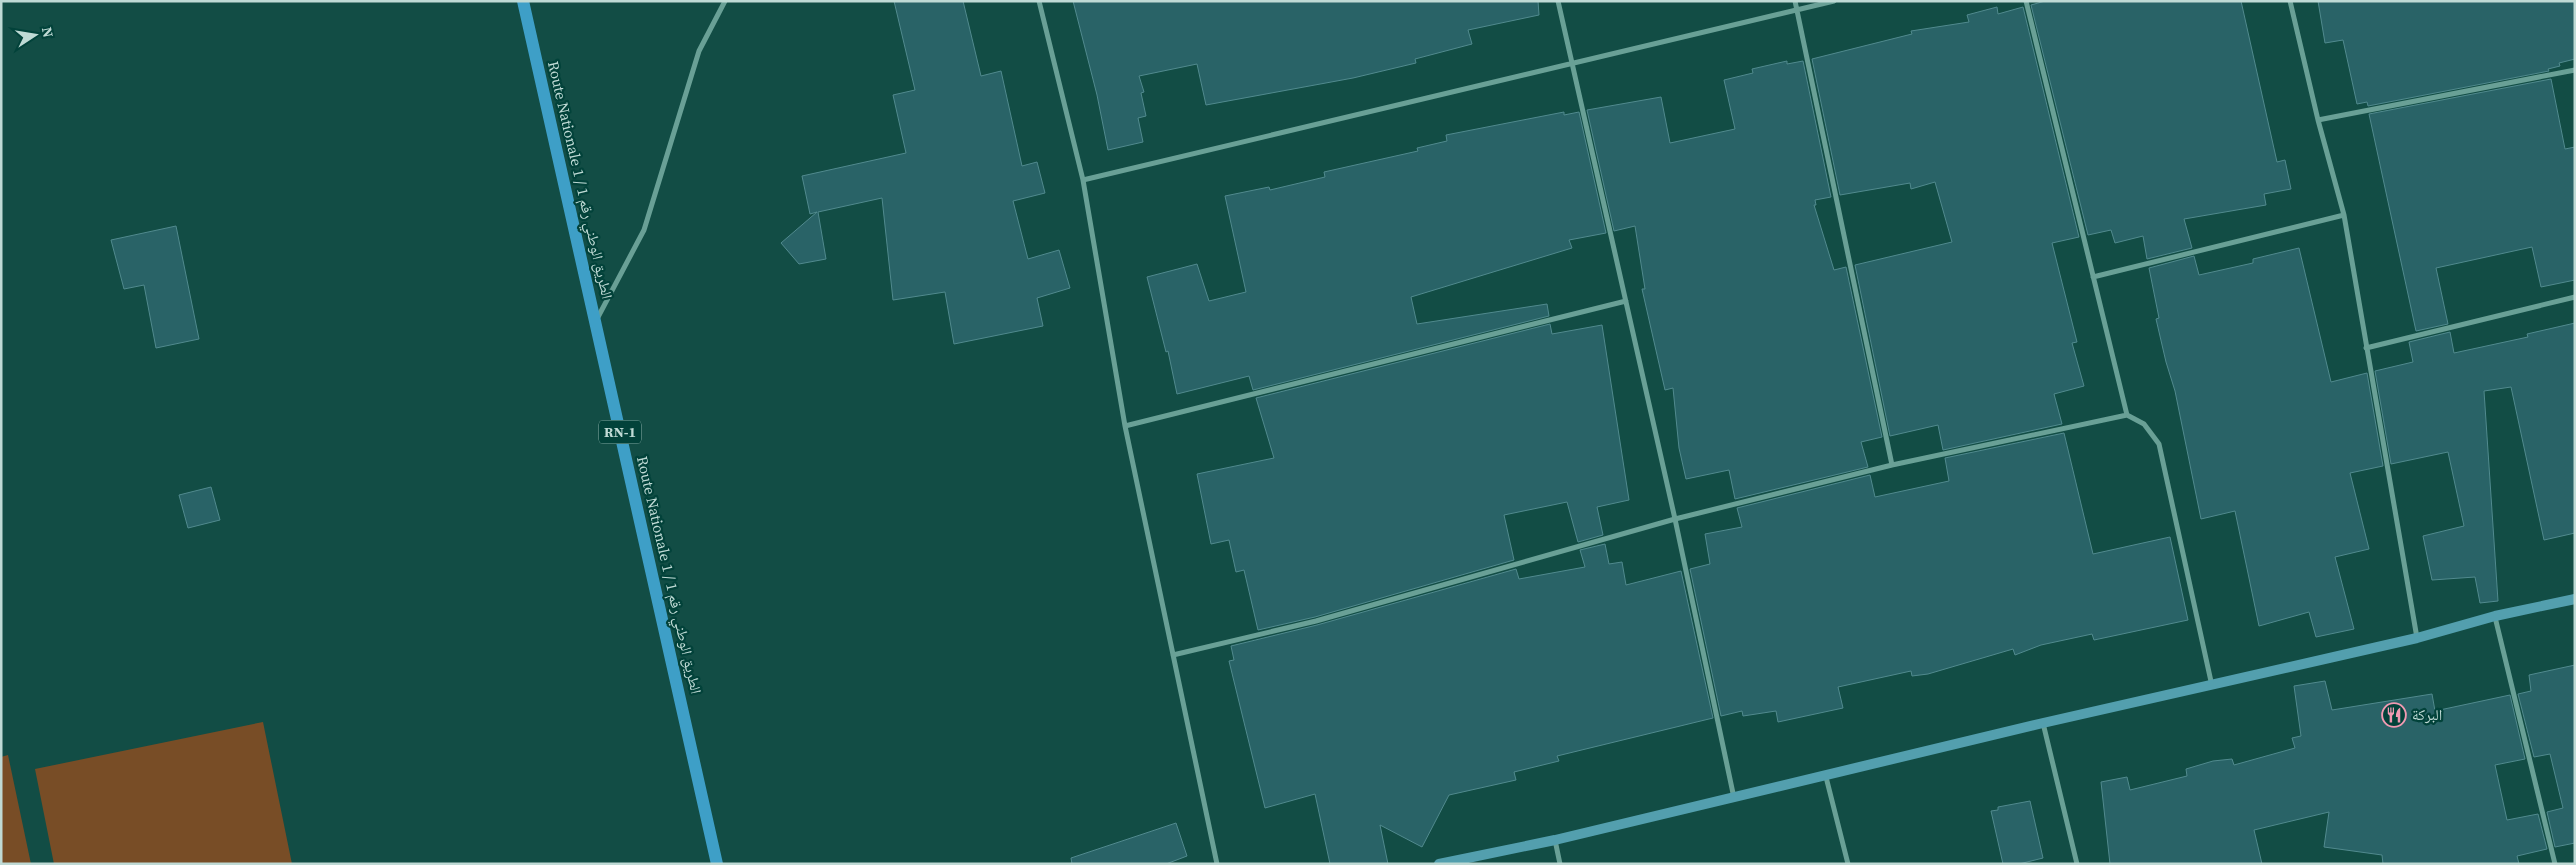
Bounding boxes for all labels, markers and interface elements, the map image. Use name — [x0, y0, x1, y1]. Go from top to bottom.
north arrow — [10, 10, 60, 60]
text: N — [37, 25, 59, 39]
street label: Route Nationale 1 / الطريق الوطني رقم 1 — [541, 59, 618, 301]
road number: RN-1 — [599, 421, 641, 444]
street label: Route Nationale 1 / الطريق الوطني رقم 1 — [630, 454, 707, 696]
restaurant icon: البركة — [2381, 702, 2407, 728]
place label: البركة — [2412, 704, 2442, 725]

